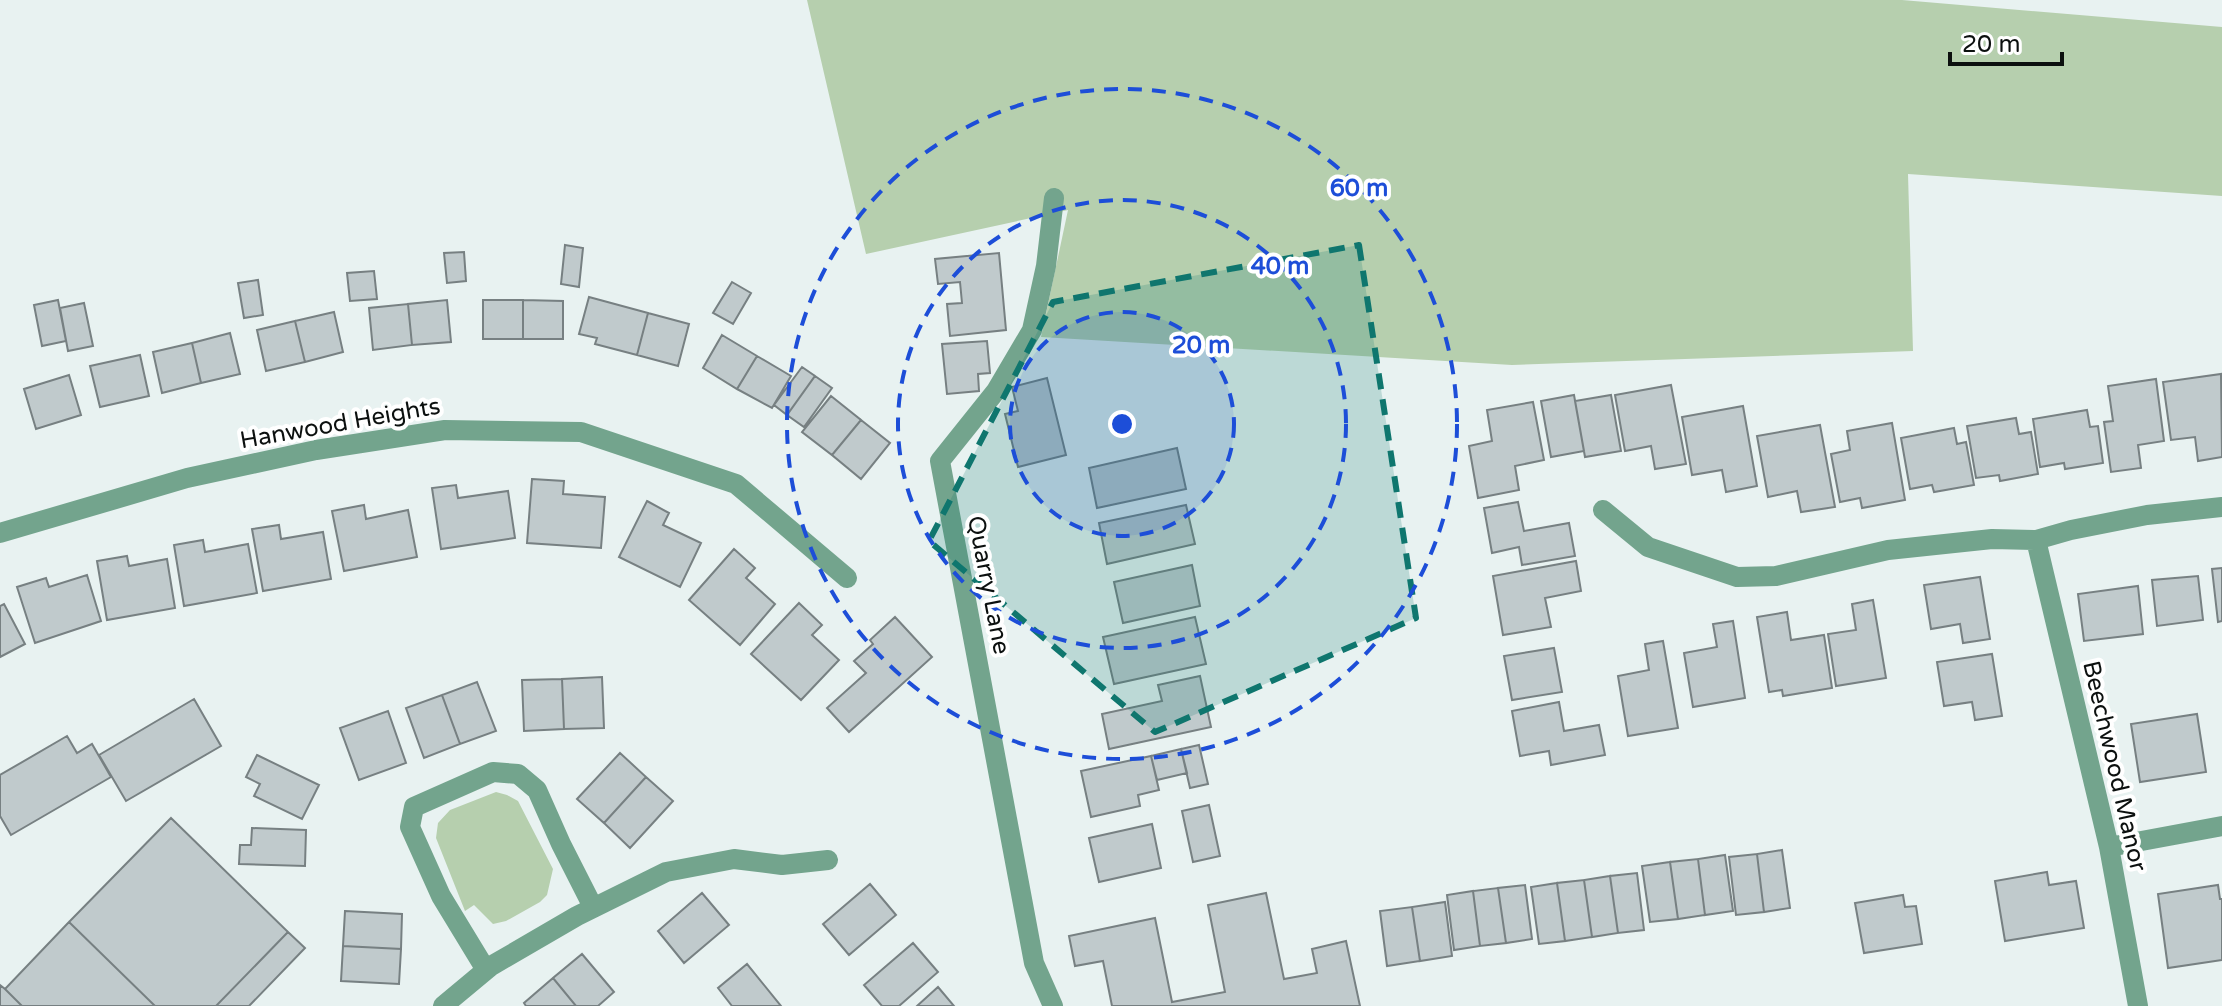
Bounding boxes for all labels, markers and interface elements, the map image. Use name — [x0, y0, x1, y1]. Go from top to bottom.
scale bar — [1950, 16, 2062, 66]
text: 20 m — [1962, 30, 2020, 59]
text: 60 m — [1330, 174, 1388, 203]
text: 40 m — [1251, 252, 1309, 281]
text: 20 m — [1172, 331, 1230, 360]
street label: Hanwood Heights — [238, 392, 443, 455]
centre of rings — [1108, 410, 1136, 438]
street label: Quarry Lane — [961, 513, 1016, 657]
street label: Beechwood Manor — [2076, 658, 2153, 875]

